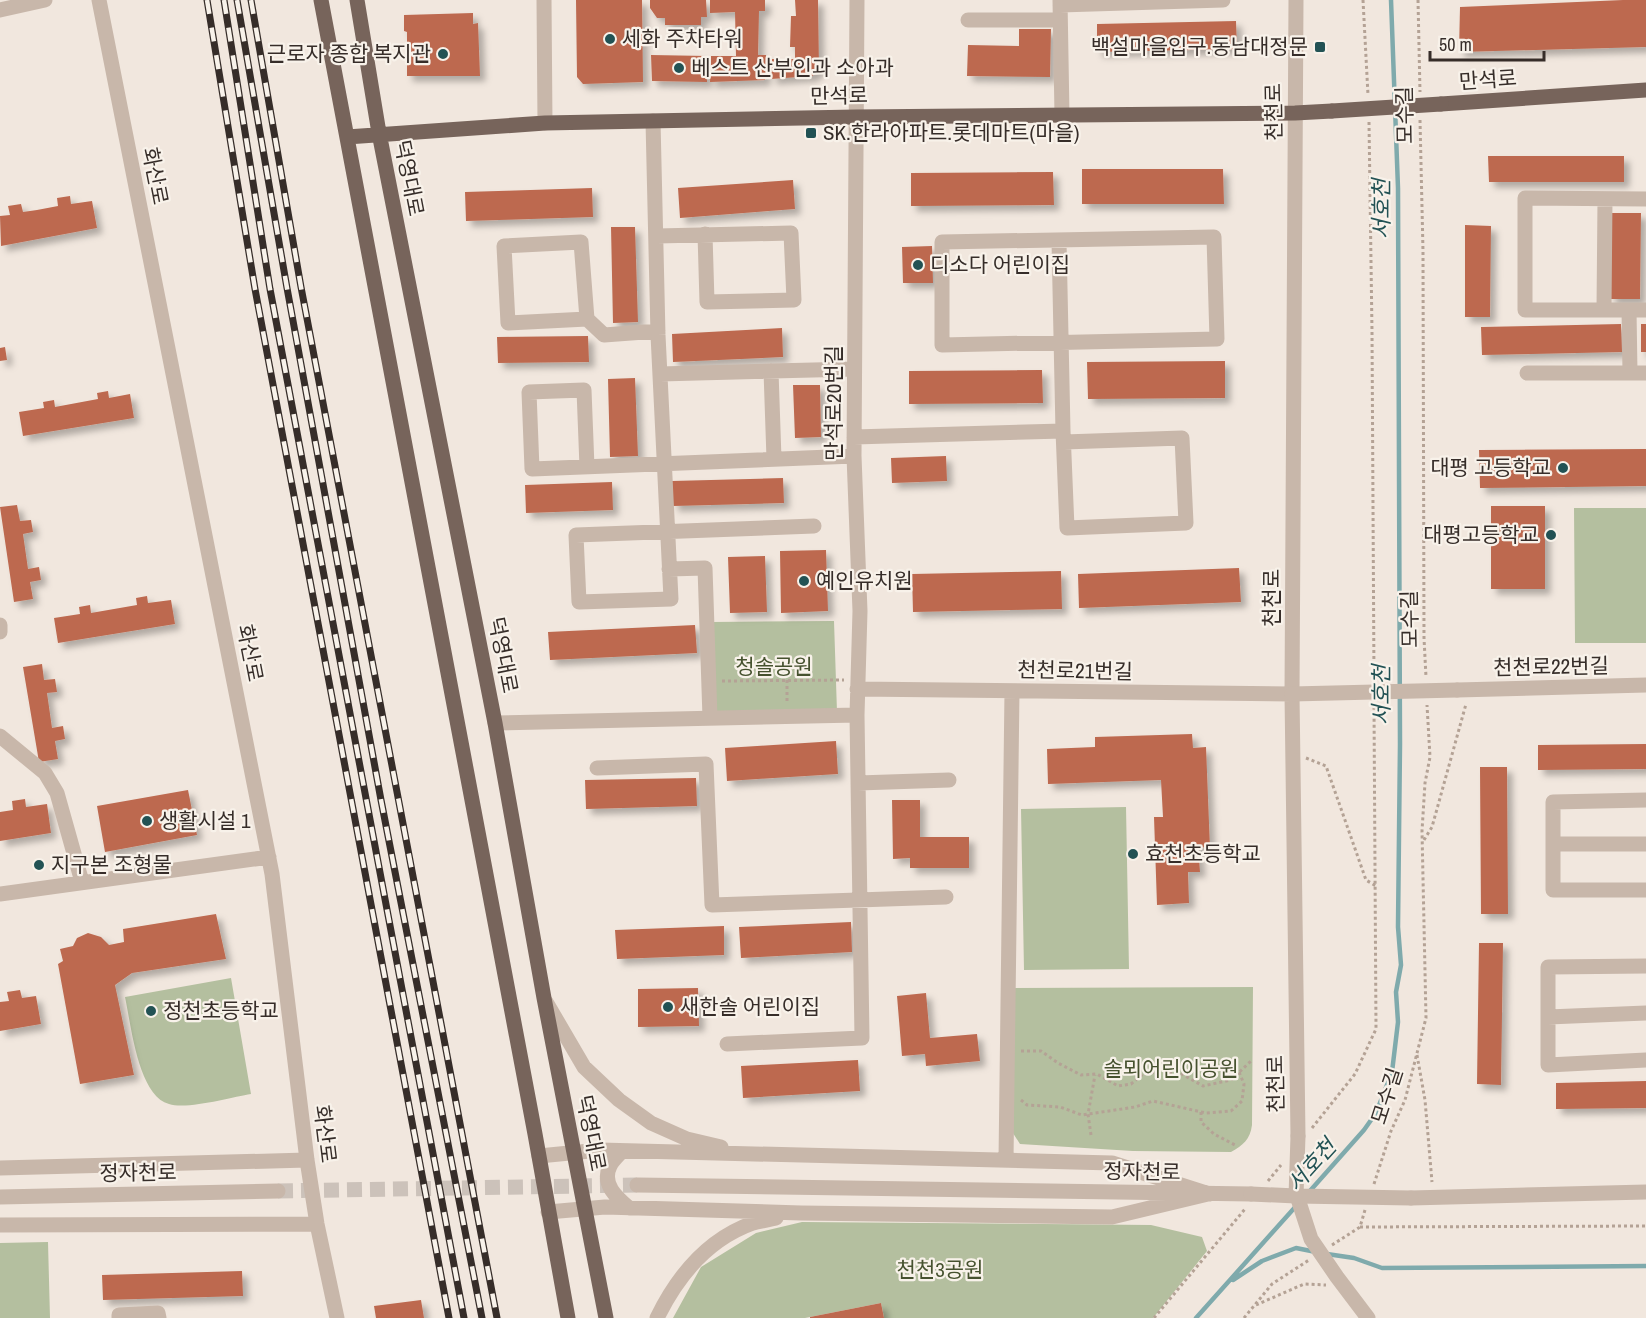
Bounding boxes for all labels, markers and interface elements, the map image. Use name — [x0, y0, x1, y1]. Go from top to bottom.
place label: 세화 주차타워 — [622, 24, 743, 53]
scale bar — [1430, 24, 1544, 62]
marker: 세화 주차타워 — [603, 32, 617, 46]
place label: 백설마을입구.동남대정문 — [1091, 32, 1308, 61]
text: 50 m — [1439, 32, 1472, 57]
place label: 근로자 종합 복지관 — [267, 39, 431, 68]
marker: 백설마을입구.동남대정문 — [1313, 40, 1327, 54]
marker: 근로자 종합 복지관 — [436, 47, 450, 61]
place label: 베스트 산부인과 소아과 — [691, 53, 894, 82]
marker: 베스트 산부인과 소아과 — [672, 61, 686, 75]
street label: 만석로 — [1458, 63, 1518, 96]
street label: 만석로 — [810, 80, 868, 111]
street label: 천천로 — [1258, 83, 1289, 141]
street label: 모수길 — [1389, 86, 1420, 144]
place label: SK.한라아파트.롯데마트(마을) — [823, 118, 1080, 147]
marker: SK.한라아파트.롯데마트(마을) — [804, 126, 818, 140]
street label: 덕영대로 — [388, 137, 431, 219]
street label: 화산로 — [136, 145, 175, 207]
water label: 서호천 — [1366, 176, 1396, 239]
place label: 디소다 어린이집 — [930, 250, 1070, 279]
marker: 디소다 어린이집 — [911, 258, 925, 272]
street label: 만석로20번길 — [819, 345, 848, 461]
place label: 대평 고등학교 — [1430, 453, 1551, 482]
marker: 대평 고등학교 — [1556, 461, 1570, 475]
place label: 대평고등학교 — [1423, 520, 1539, 549]
marker: 대평고등학교 — [1544, 528, 1558, 542]
place label: 예인유치원 — [816, 566, 913, 595]
street label: 천천로 — [1257, 569, 1286, 627]
marker: 예인유치원 — [797, 574, 811, 588]
street label: 모수길 — [1394, 590, 1425, 648]
street label: 덕영대로 — [482, 614, 525, 696]
street label: 화산로 — [231, 622, 270, 684]
street label: 천천로22번길 — [1493, 651, 1609, 682]
park label: 청솔공원 — [735, 652, 813, 681]
street label: 천천로21번길 — [1017, 655, 1133, 686]
water label: 서호천 — [1366, 662, 1396, 725]
place label: 생활시설 1 — [159, 806, 251, 835]
marker: 생활시설 1 — [140, 814, 154, 828]
place label: 효천초등학교 — [1145, 839, 1261, 868]
marker: 효천초등학교 — [1126, 847, 1140, 861]
place label: 지구본 조형물 — [51, 850, 172, 879]
marker: 지구본 조형물 — [32, 858, 46, 872]
place label: 새한솔 어린이집 — [680, 992, 820, 1021]
place label: 정천초등학교 — [163, 996, 279, 1025]
marker: 새한솔 어린이집 — [661, 1000, 675, 1014]
marker: 정천초등학교 — [144, 1004, 158, 1018]
park label: 솔뫼어린이공원 — [1103, 1054, 1239, 1083]
street label: 천천로 — [1260, 1055, 1291, 1113]
street label: 모수길 — [1364, 1064, 1409, 1128]
street label: 덕영대로 — [570, 1092, 613, 1174]
street label: 화산로 — [308, 1103, 343, 1164]
water label: 서호천 — [1280, 1130, 1344, 1198]
street label: 정자천로 — [1103, 1156, 1181, 1187]
street label: 정자천로 — [99, 1157, 177, 1188]
park label: 천천3공원 — [897, 1255, 983, 1284]

